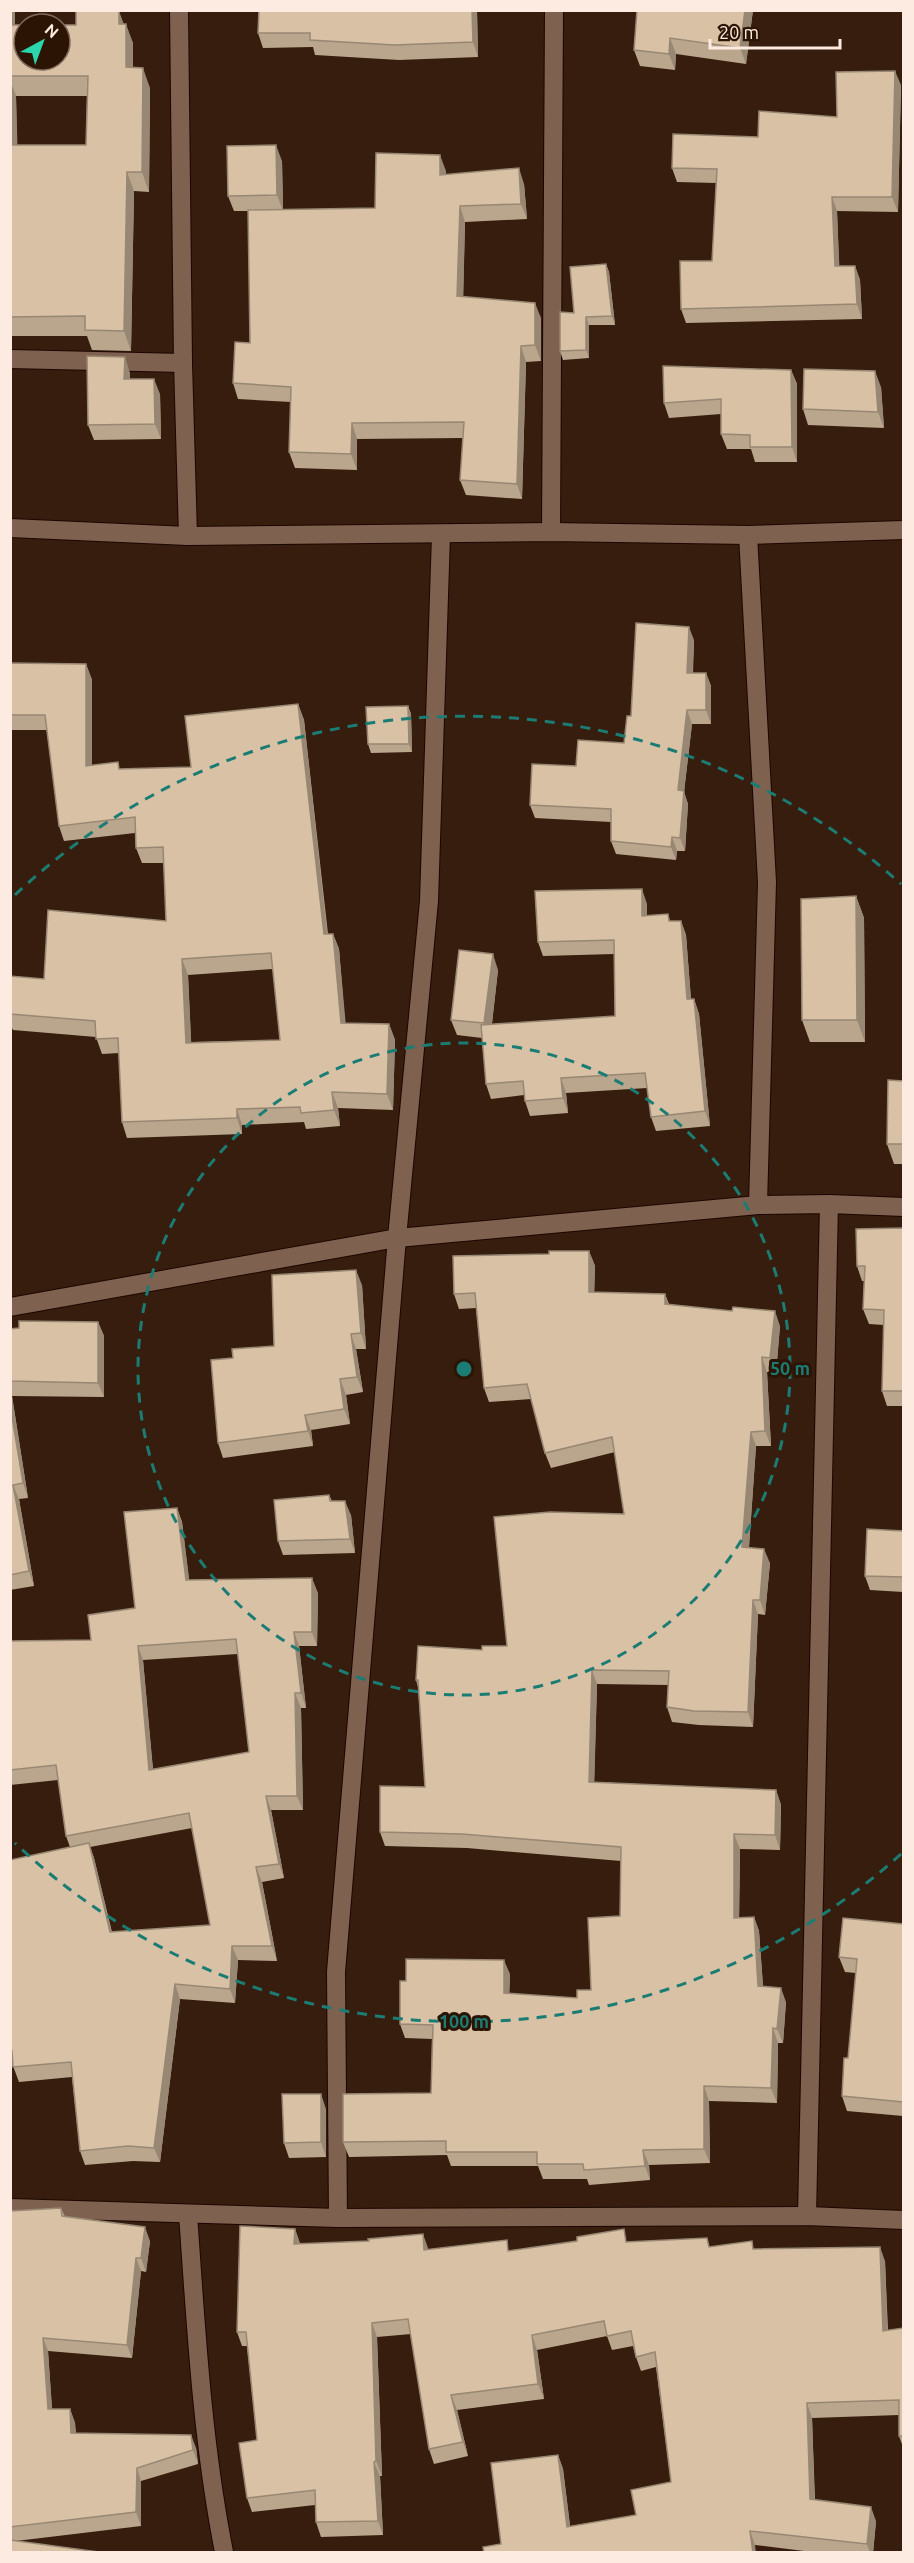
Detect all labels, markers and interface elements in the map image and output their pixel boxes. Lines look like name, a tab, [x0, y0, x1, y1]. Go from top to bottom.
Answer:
north arrow	[12, 12, 72, 72]
scale bar	[710, 12, 840, 50]
text: N	[41, 20, 62, 41]
text: 20 m	[719, 22, 759, 42]
text: 50 m	[770, 1358, 810, 1378]
centre of rings	[454, 1359, 474, 1379]
text: 100 m	[439, 2011, 489, 2031]

